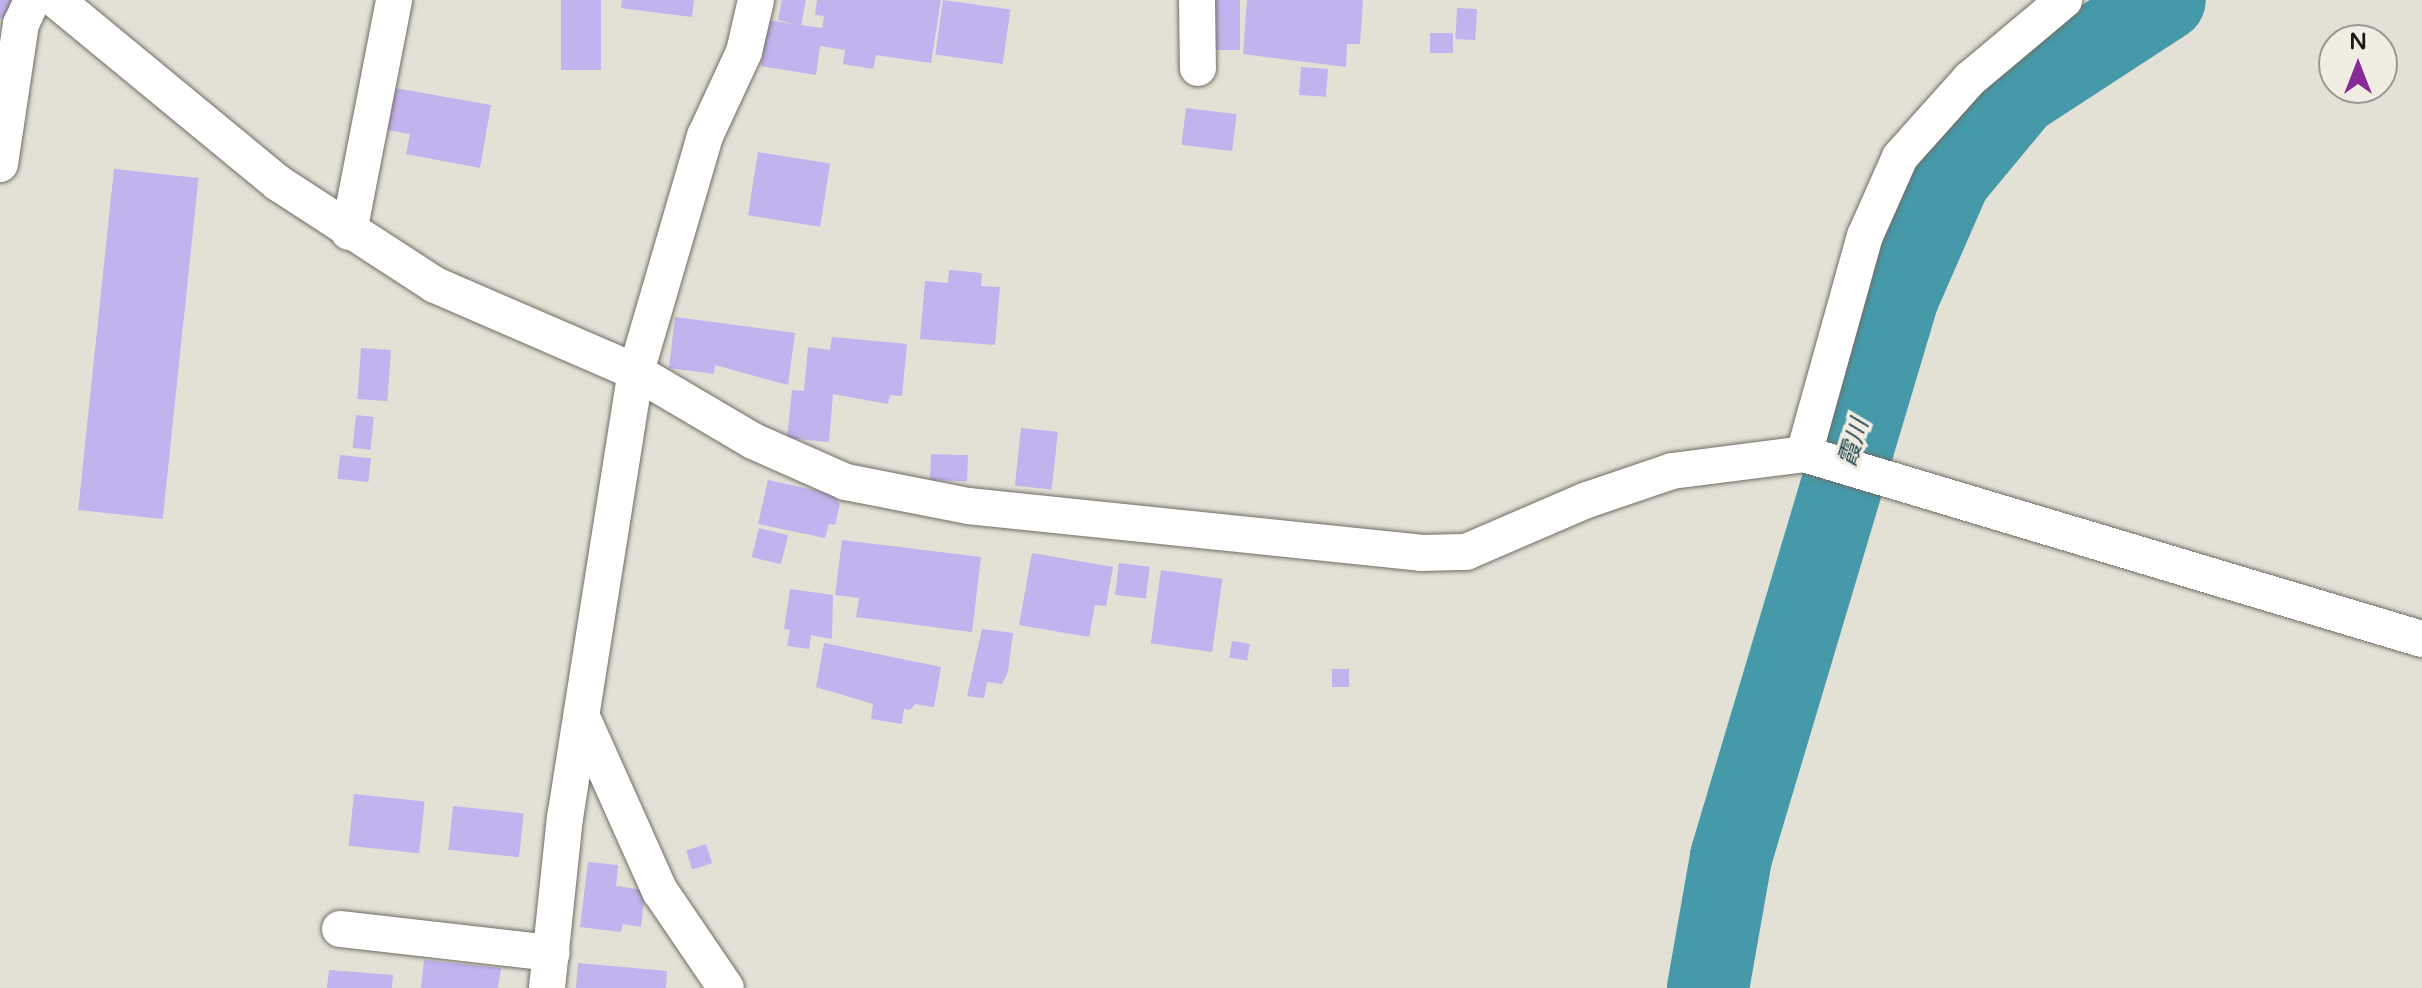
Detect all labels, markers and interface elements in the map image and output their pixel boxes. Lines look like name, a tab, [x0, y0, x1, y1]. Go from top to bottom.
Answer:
north arrow	[2318, 24, 2398, 104]
text: N	[2349, 29, 2367, 55]
water label: 霞川	[1833, 416, 1875, 470]

